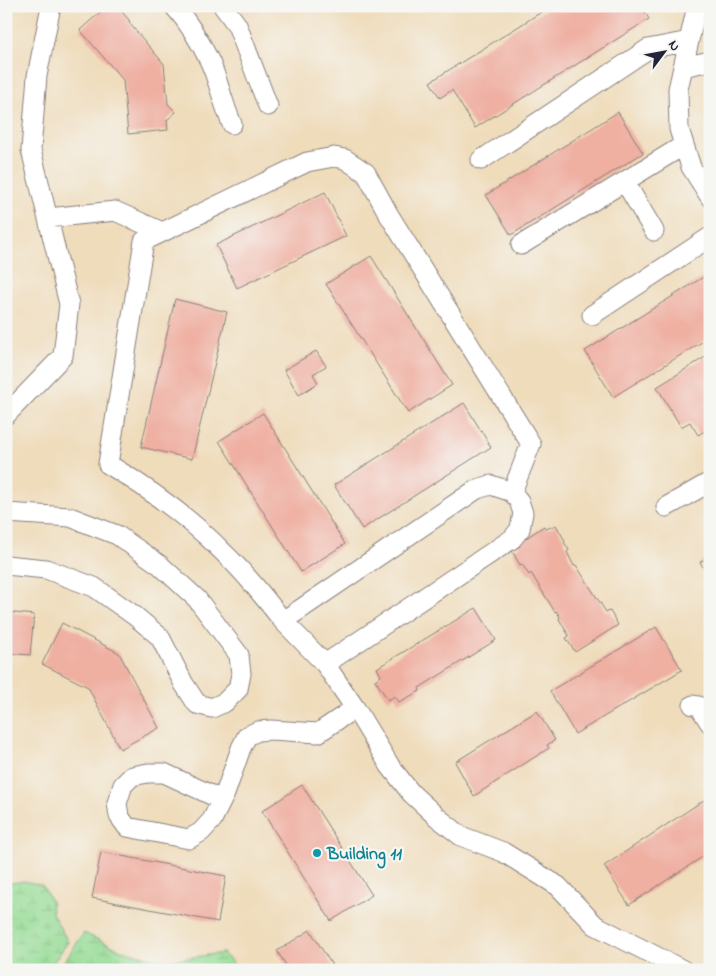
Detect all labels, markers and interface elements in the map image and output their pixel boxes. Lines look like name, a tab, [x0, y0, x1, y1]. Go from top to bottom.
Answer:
north arrow	[638, 28, 688, 78]
text: N	[662, 36, 685, 55]
place label: Building 11	[326, 842, 402, 869]
marker: Building 11	[311, 847, 323, 859]

